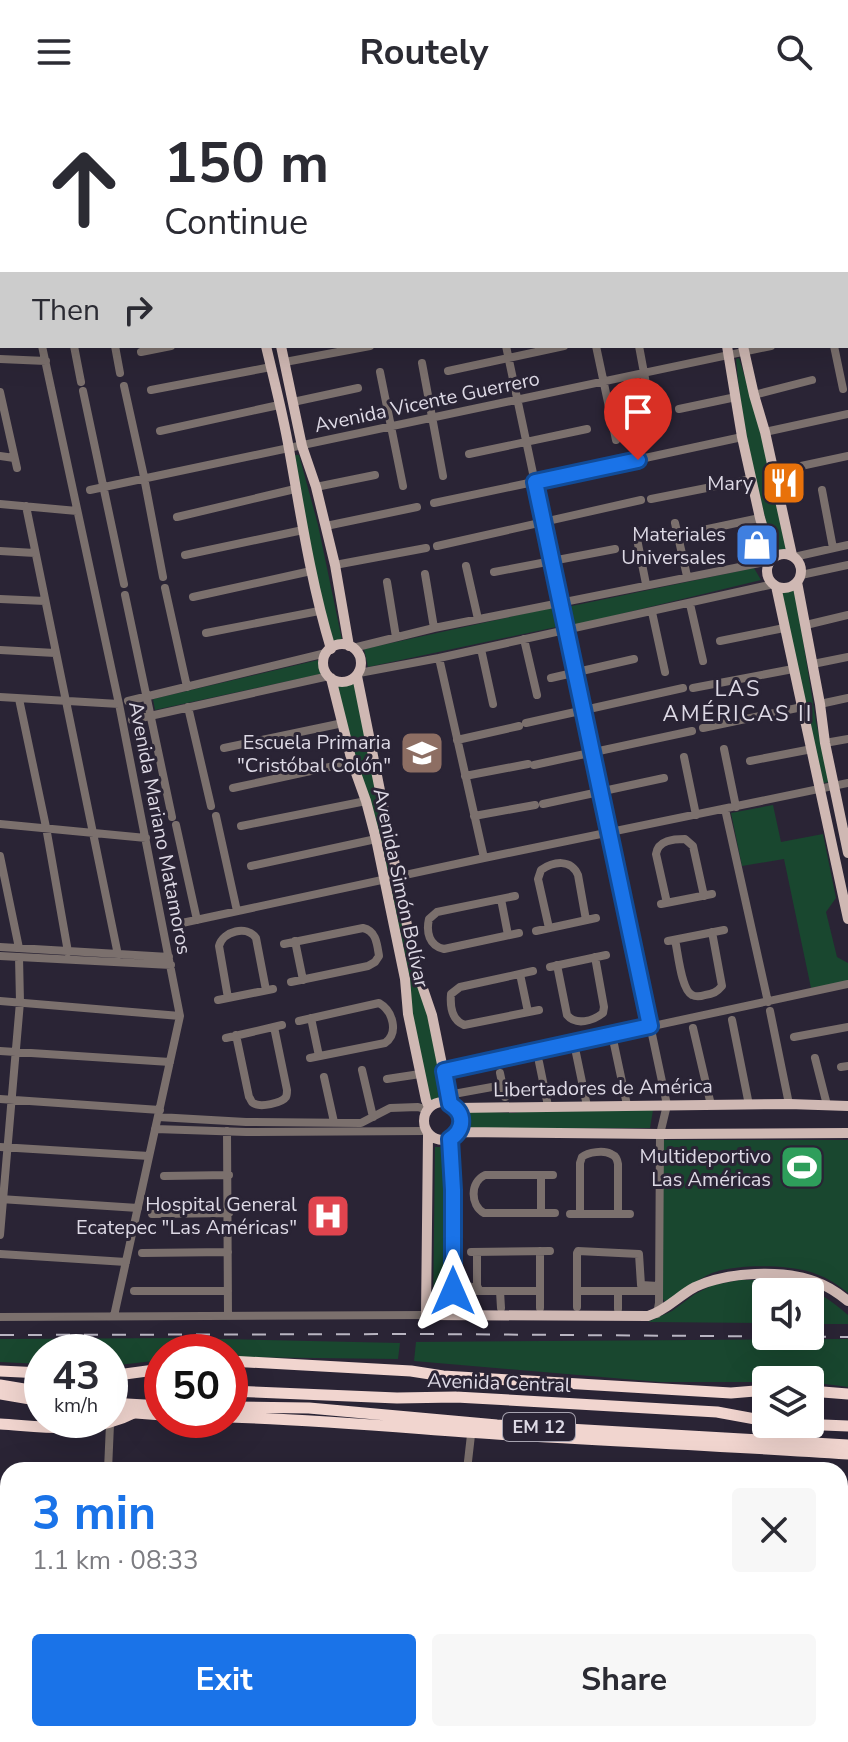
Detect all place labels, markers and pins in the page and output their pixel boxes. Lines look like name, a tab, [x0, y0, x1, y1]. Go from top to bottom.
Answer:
pin	[604, 378, 672, 460]
restaurant icon: Mary	[760, 459, 808, 507]
place label: Mary	[707, 470, 754, 497]
place label: Materiales Universales	[621, 521, 726, 571]
shop icon: Materiales Universales	[733, 521, 781, 569]
place label: Escuela Primaria "Cristóbal Colón"	[237, 729, 391, 779]
school or university icon: Escuela Primaria "Cristóbal Colón"	[398, 729, 446, 777]
place label: Multideportivo Las Américas	[640, 1143, 771, 1193]
sports icon: Multideportivo Las Américas	[778, 1143, 826, 1191]
place label: Hospital General Ecatepec "Las Américas"	[76, 1191, 297, 1241]
hospital icon: Hospital General Ecatepec "Las Américas"	[304, 1192, 352, 1240]

